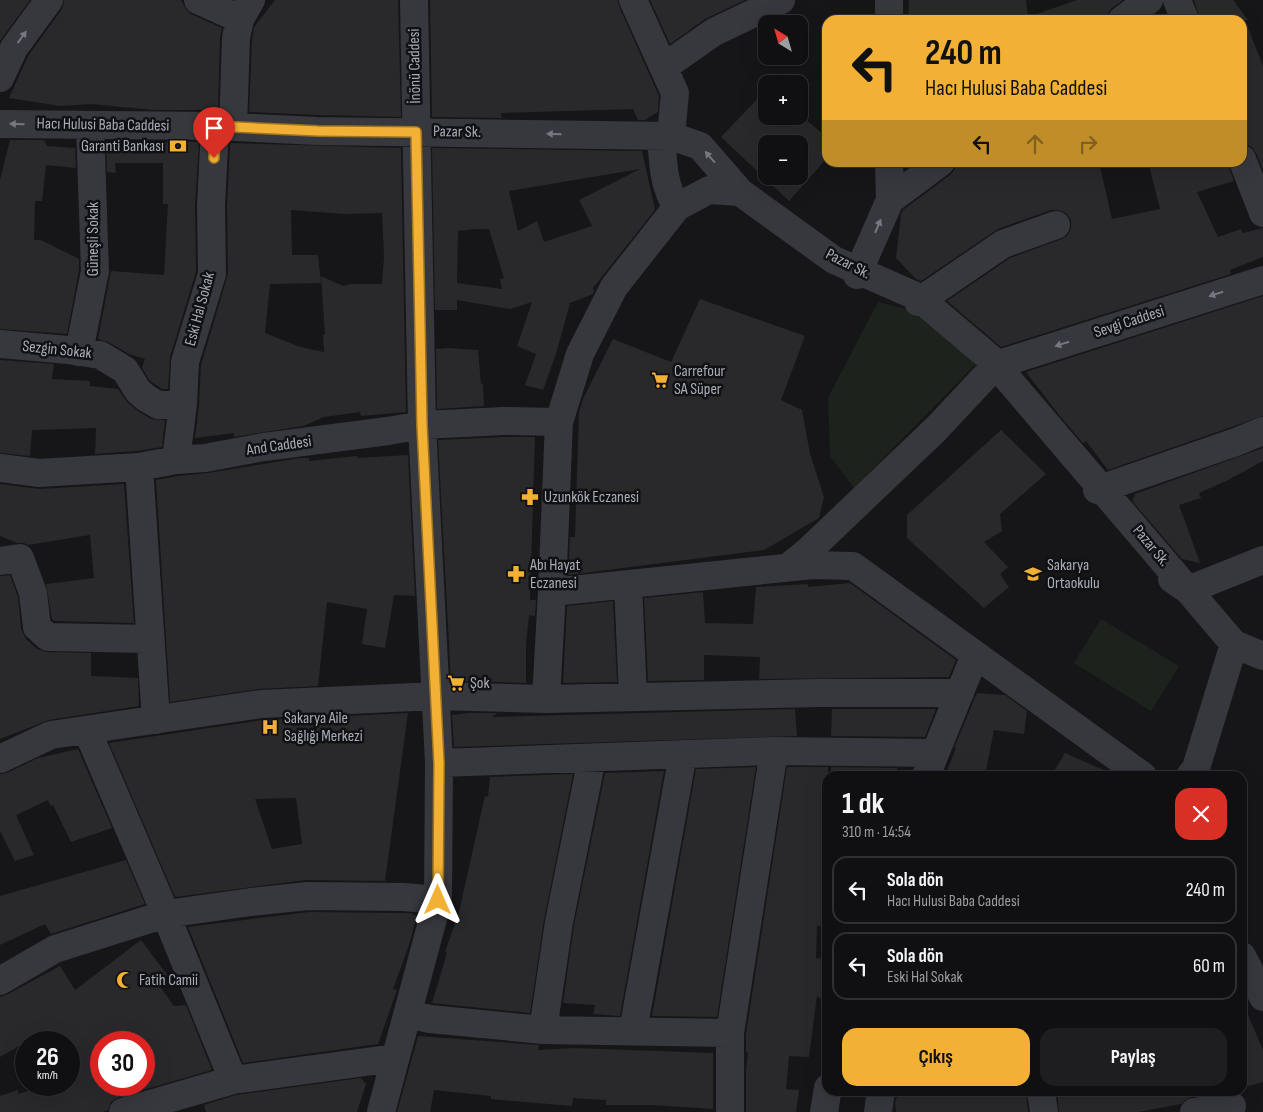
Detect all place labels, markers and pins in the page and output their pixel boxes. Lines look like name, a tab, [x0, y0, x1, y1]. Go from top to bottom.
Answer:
pin	[193, 107, 235, 158]
bank icon: Garanti Bankası	[168, 136, 188, 156]
place label: Garanti Bankası	[81, 137, 164, 156]
place label: Carrefour SA Süper	[674, 362, 726, 399]
supermarket icon: Carrefour SA Süper	[650, 370, 670, 390]
pharmacy icon: Uzunkök Eczanesi	[520, 487, 540, 507]
place label: Uzunkök Eczanesi	[544, 488, 639, 507]
place label: Abı Hayat Eczanesi	[529, 556, 580, 593]
place label: Sakarya Ortaokulu	[1047, 556, 1100, 593]
pharmacy icon: Abı Hayat Eczanesi	[506, 564, 526, 584]
school or university icon: Sakarya Ortaokulu	[1023, 564, 1043, 584]
supermarket icon: Şok	[446, 673, 466, 693]
place label: Şok	[470, 674, 490, 693]
place label: Sakarya Aile Sağlığı Merkezi	[284, 709, 363, 746]
hospital icon: Sakarya Aile Sağlığı Merkezi	[260, 717, 280, 737]
mosque icon: Fatih Camii	[115, 970, 135, 990]
place label: Fatih Camii	[139, 971, 198, 990]

